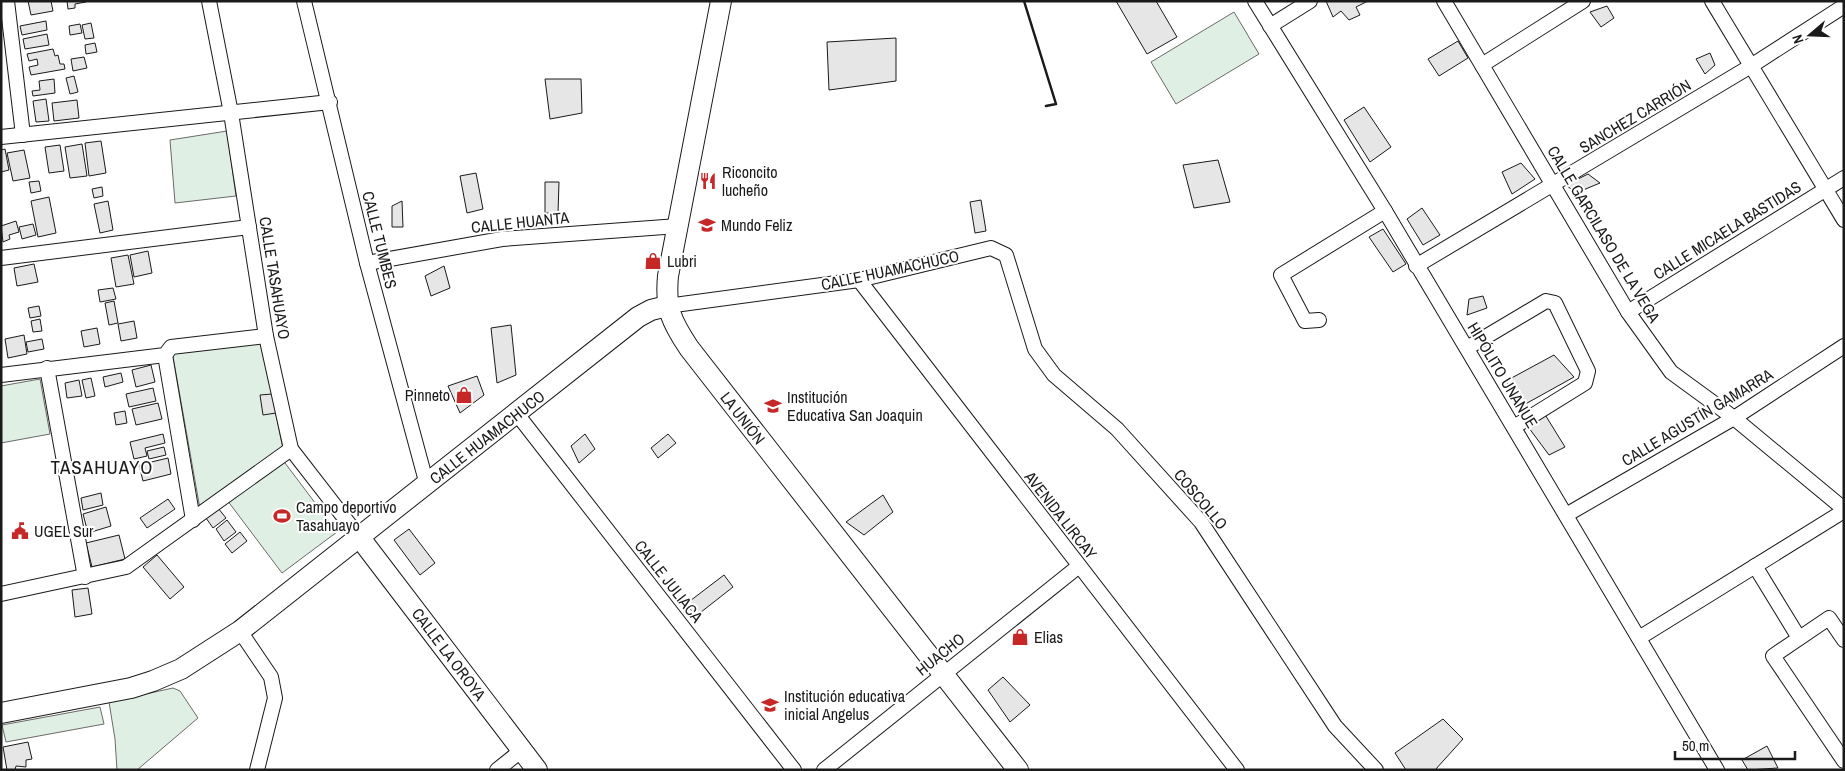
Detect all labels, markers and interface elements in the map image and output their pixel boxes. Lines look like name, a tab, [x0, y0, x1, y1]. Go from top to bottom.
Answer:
north arrow	[1785, 10, 1835, 60]
text: N	[1788, 32, 1808, 46]
street label: SANCHEZ CARRIÓN	[1575, 74, 1695, 158]
street label: CALLE GARCILASO DE LA VEGA	[1542, 141, 1666, 327]
place label: Riconcito lucheño	[722, 161, 777, 201]
restaurant icon: Riconcito lucheño	[698, 171, 718, 191]
street label: CALLE MICAELA BASTIDAS	[1649, 175, 1805, 285]
street label: CALLE TUMBES	[357, 189, 403, 291]
street label: CALLE HUANTA	[470, 206, 570, 238]
place label: Mundo Feliz	[721, 214, 793, 236]
street label: CALLE TASAHUAYO	[254, 215, 296, 341]
school or university icon: Mundo Feliz	[697, 215, 717, 235]
street label: CALLE HUAMACHUCO	[819, 245, 961, 295]
place label: Lubri	[667, 250, 697, 272]
shop icon: Lubri	[643, 251, 663, 271]
street label: HIPÓLITO UNANUE	[1463, 318, 1543, 432]
street label: CALLE AGUSTÍN GAMARRA	[1617, 363, 1777, 471]
place label: Pinneto	[405, 384, 450, 406]
street label: CALLE HUAMACHUCO	[425, 385, 549, 489]
shop icon: Pinneto	[454, 385, 474, 405]
place label: Institución Educativa San Joaquin	[787, 386, 923, 426]
street label: LA UNIÓN	[715, 387, 771, 449]
school or university icon: Institución Educativa San Joaquin	[763, 396, 783, 416]
district label: TASAHUAYO	[51, 454, 153, 480]
street label: COSCOLLO	[1169, 464, 1233, 534]
street label: AVENIDA LIRCAY	[1019, 466, 1102, 564]
place label: Campo deportivo Tasahuayo	[296, 496, 397, 536]
sports icon: Campo deportivo Tasahuayo	[272, 506, 292, 526]
place label: UGEL Sur	[34, 520, 94, 542]
public building icon: UGEL Sur	[10, 521, 30, 541]
street label: CALLE JULIACA	[630, 535, 708, 627]
street label: CALLE LA OROYA	[407, 603, 491, 705]
place label: Elias	[1034, 626, 1063, 648]
shop icon: Elias	[1010, 627, 1030, 647]
street label: HUACHO	[911, 628, 969, 680]
place label: Institución educativa inicial Angelus	[784, 685, 906, 725]
school or university icon: Institución educativa inicial Angelus	[760, 695, 780, 715]
scale bar	[1675, 728, 1795, 760]
text: 50 m	[1682, 735, 1709, 756]

